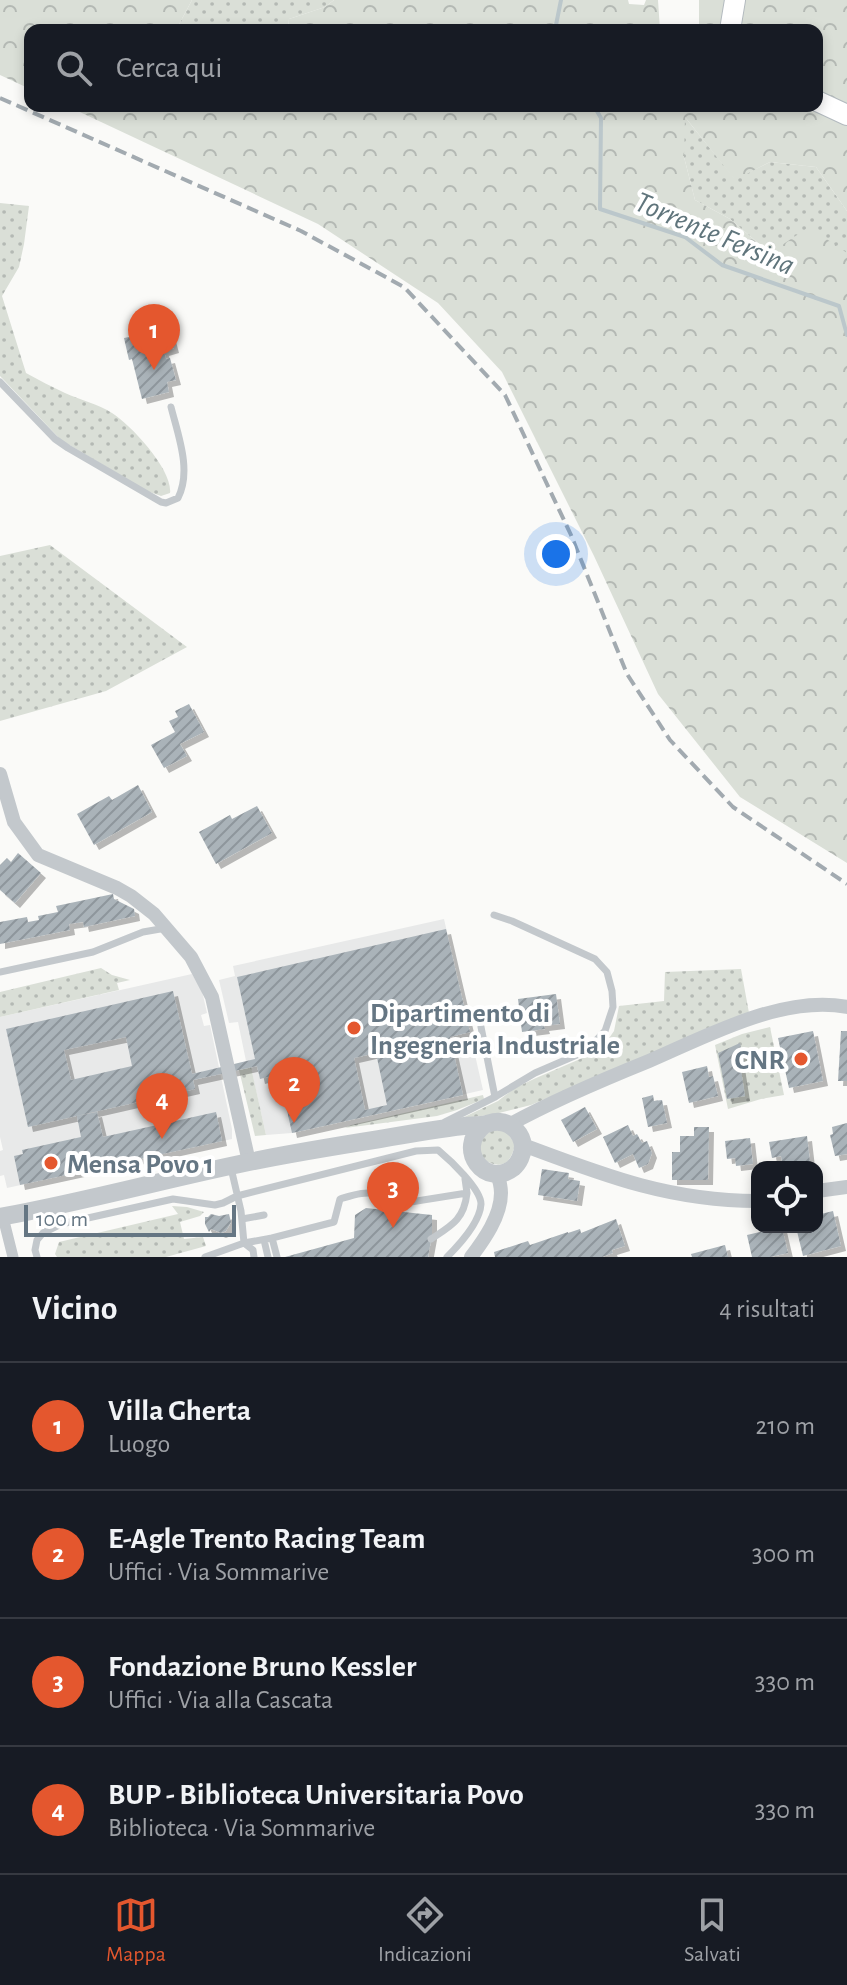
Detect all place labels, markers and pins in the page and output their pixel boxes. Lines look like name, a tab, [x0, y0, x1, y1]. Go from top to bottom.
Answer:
pin: 1	[128, 304, 180, 370]
place label: Dipartimento di Ingegneria Industriale	[370, 1000, 620, 1060]
marker: Dipartimento di Ingegneria Industriale	[345, 1019, 363, 1037]
place label: CNR	[735, 1047, 785, 1075]
marker: CNR	[792, 1050, 810, 1068]
pin: 2	[268, 1057, 320, 1123]
pin: 4	[136, 1073, 188, 1139]
place label: Mensa Povo 1	[67, 1151, 214, 1179]
marker: Mensa Povo 1	[42, 1154, 60, 1172]
pin: 3	[367, 1162, 419, 1228]

